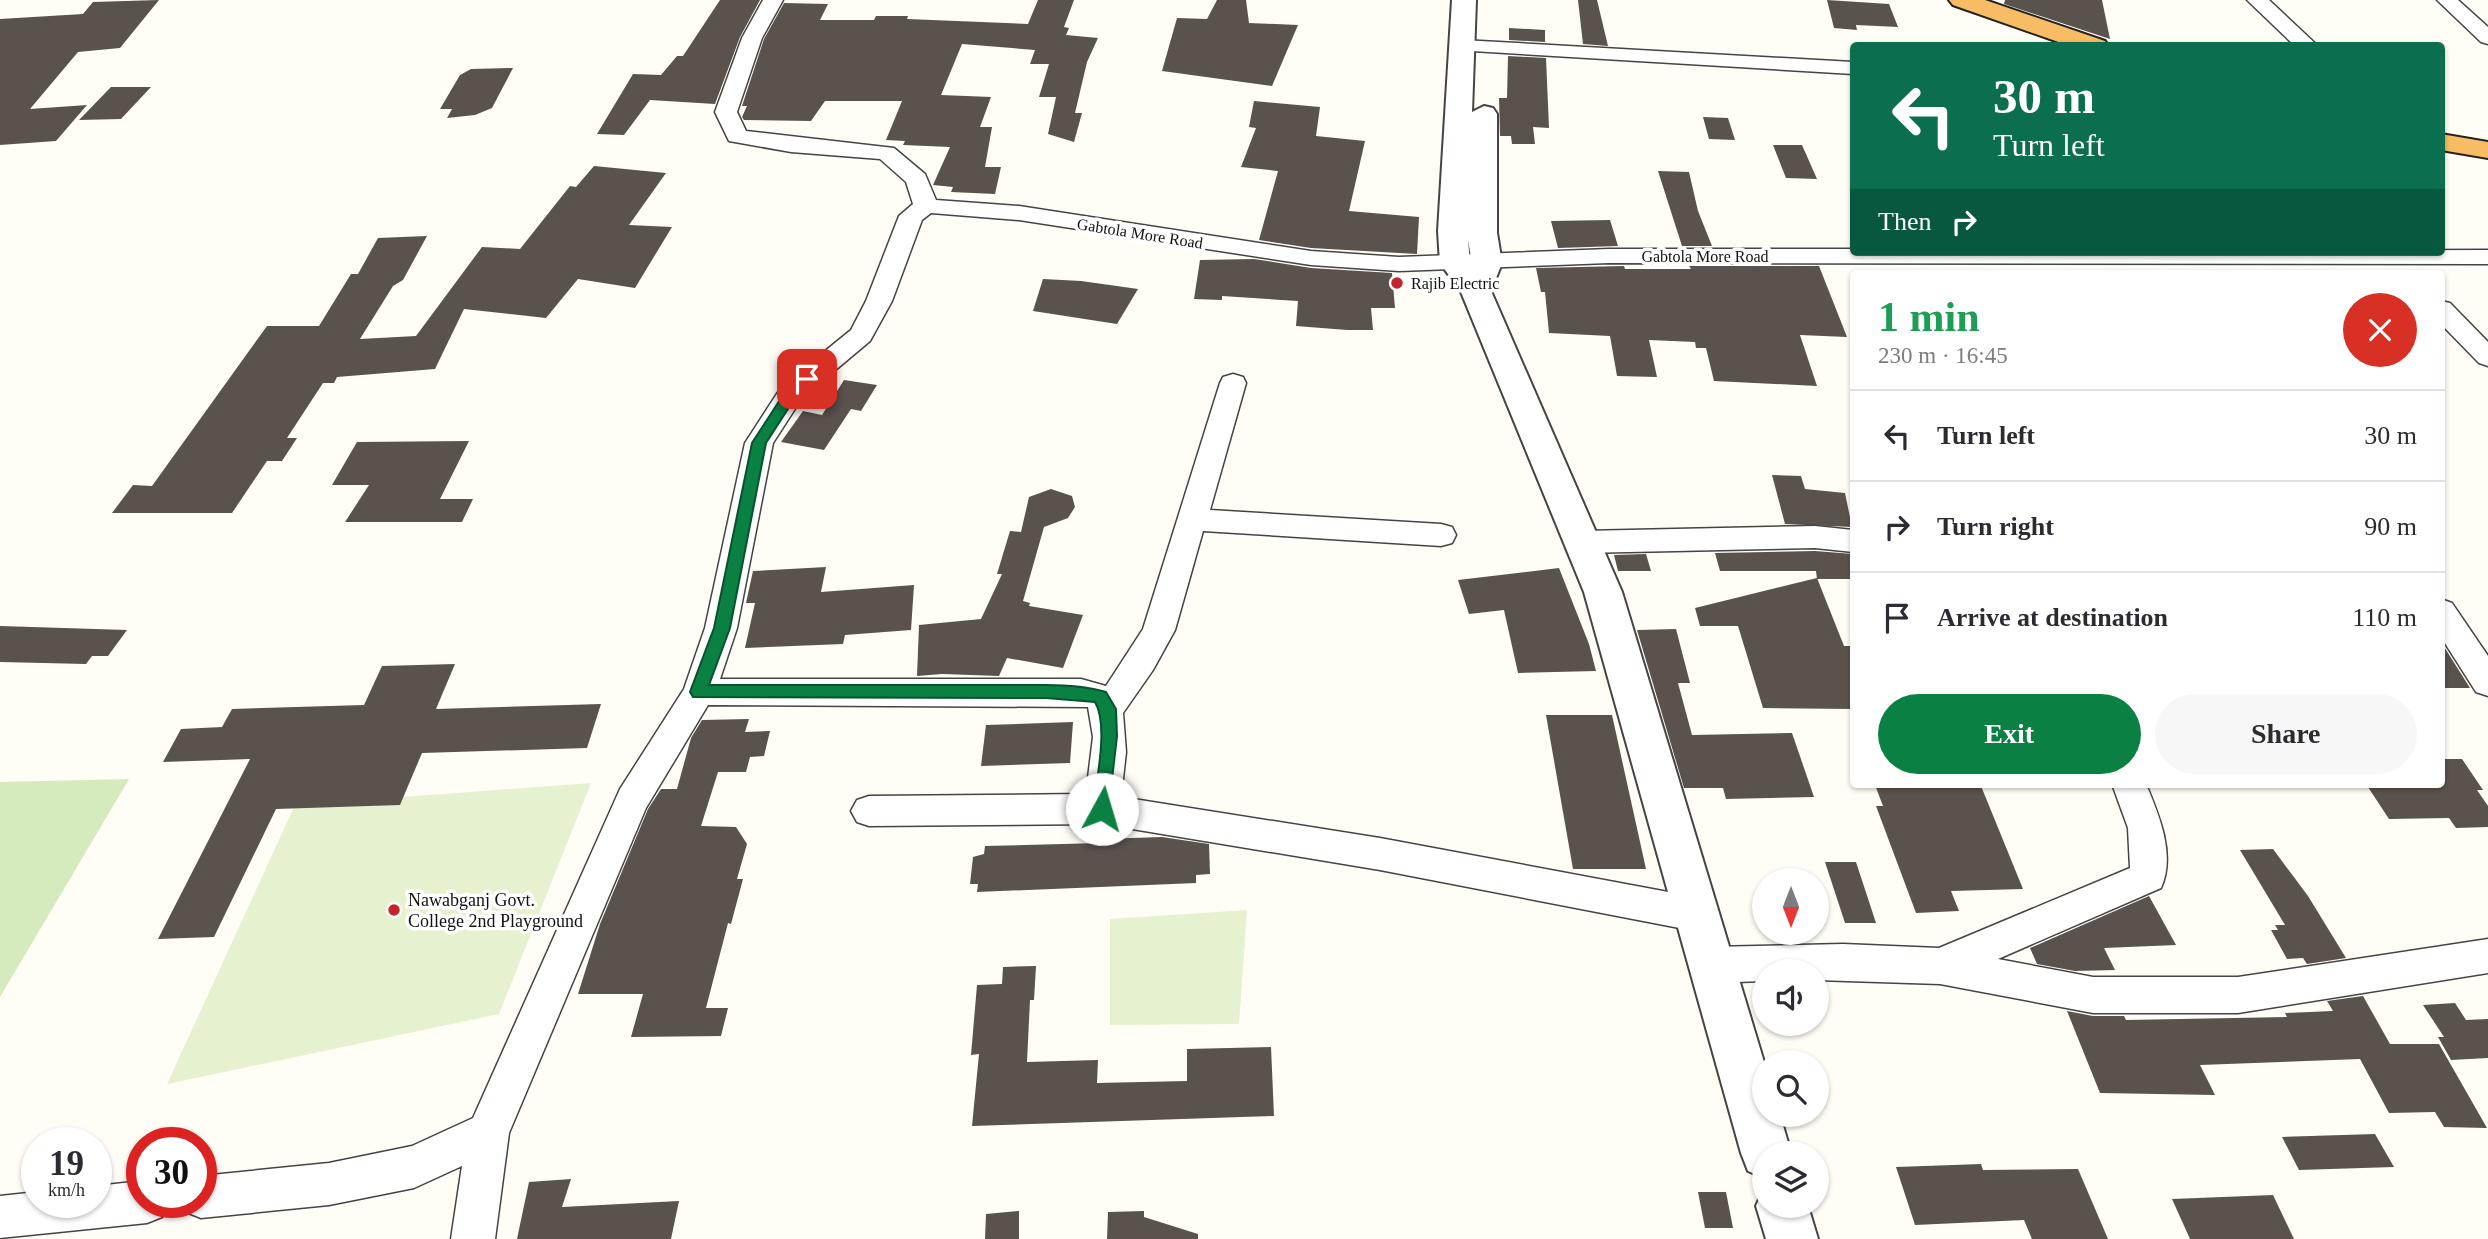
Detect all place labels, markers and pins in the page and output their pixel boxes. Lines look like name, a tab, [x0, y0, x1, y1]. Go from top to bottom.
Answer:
marker: Rajib Electric	[1389, 275, 1405, 291]
place label: Rajib Electric	[1411, 275, 1499, 293]
pin	[777, 349, 837, 409]
place label: Nawabganj Govt. College 2nd Playground	[408, 890, 583, 931]
marker: Nawabganj Govt. College 2nd Playground	[386, 902, 402, 918]

